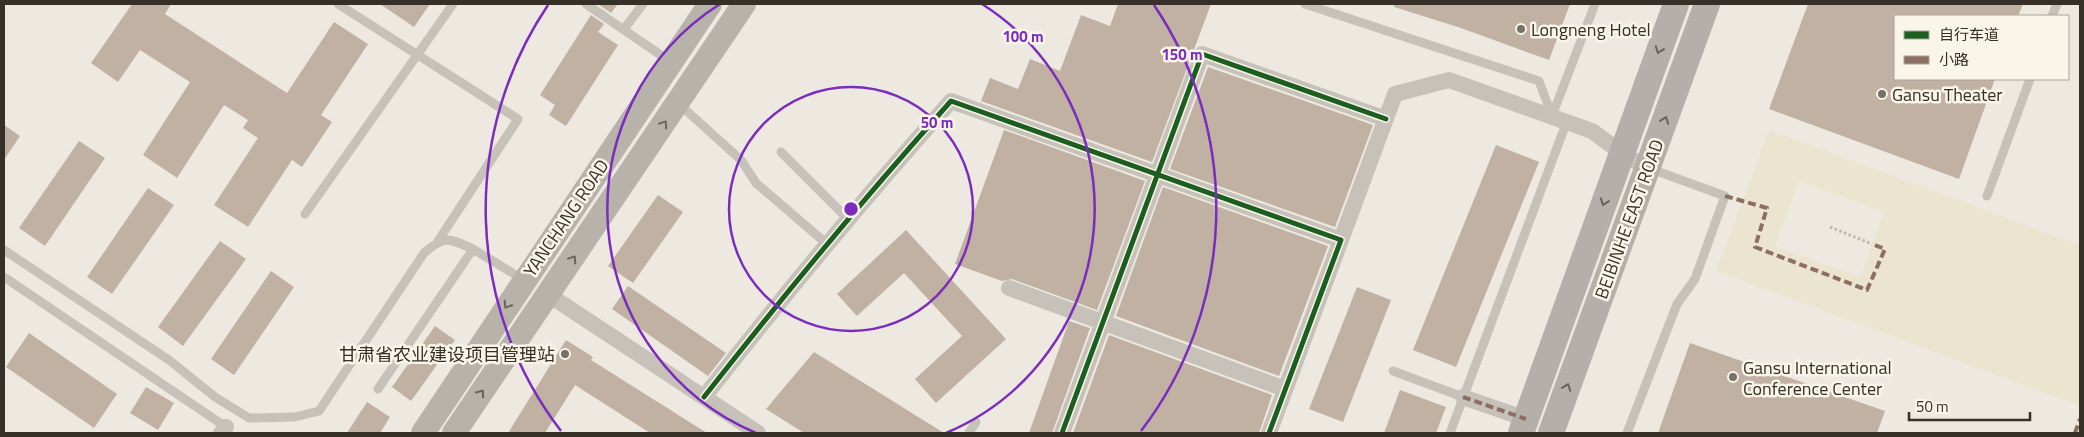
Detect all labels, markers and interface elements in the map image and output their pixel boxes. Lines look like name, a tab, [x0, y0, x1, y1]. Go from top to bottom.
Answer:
legend	[1894, 15, 2069, 80]
place label: Longneng Hotel	[1531, 16, 1651, 43]
marker: Longneng Hotel	[1515, 23, 1527, 35]
text: 自行车道	[1939, 23, 1999, 46]
text: 100 m	[1002, 25, 1044, 48]
text: 150 m	[1161, 43, 1203, 66]
one-way arrow	[1655, 45, 1665, 53]
text: 小路	[1939, 48, 1969, 71]
place label: Gansu Theater	[1892, 81, 2003, 108]
marker: Gansu Theater	[1876, 88, 1888, 100]
text: 50 m	[921, 111, 953, 134]
one-way arrow	[1659, 116, 1669, 124]
one-way arrow	[658, 120, 667, 130]
street label: BEIBINHE EAST ROAD	[1588, 135, 1670, 303]
street label: YANCHANG ROAD	[517, 154, 615, 282]
one-way arrow	[1600, 198, 1610, 206]
centre of rings	[842, 200, 860, 218]
one-way arrow	[567, 255, 576, 265]
one-way arrow	[504, 300, 513, 309]
place label: 甘肃省农业建设项目管理站	[339, 341, 555, 368]
marker: 甘肃省农业建设项目管理站	[559, 348, 571, 360]
place label: Gansu International Conference Center	[1743, 354, 1892, 402]
marker: Gansu International Conference Center	[1727, 371, 1739, 383]
one-way arrow	[1561, 384, 1571, 392]
one-way arrow	[475, 389, 484, 399]
scale bar	[1909, 390, 2030, 422]
text: 50 m	[1916, 395, 1949, 418]

